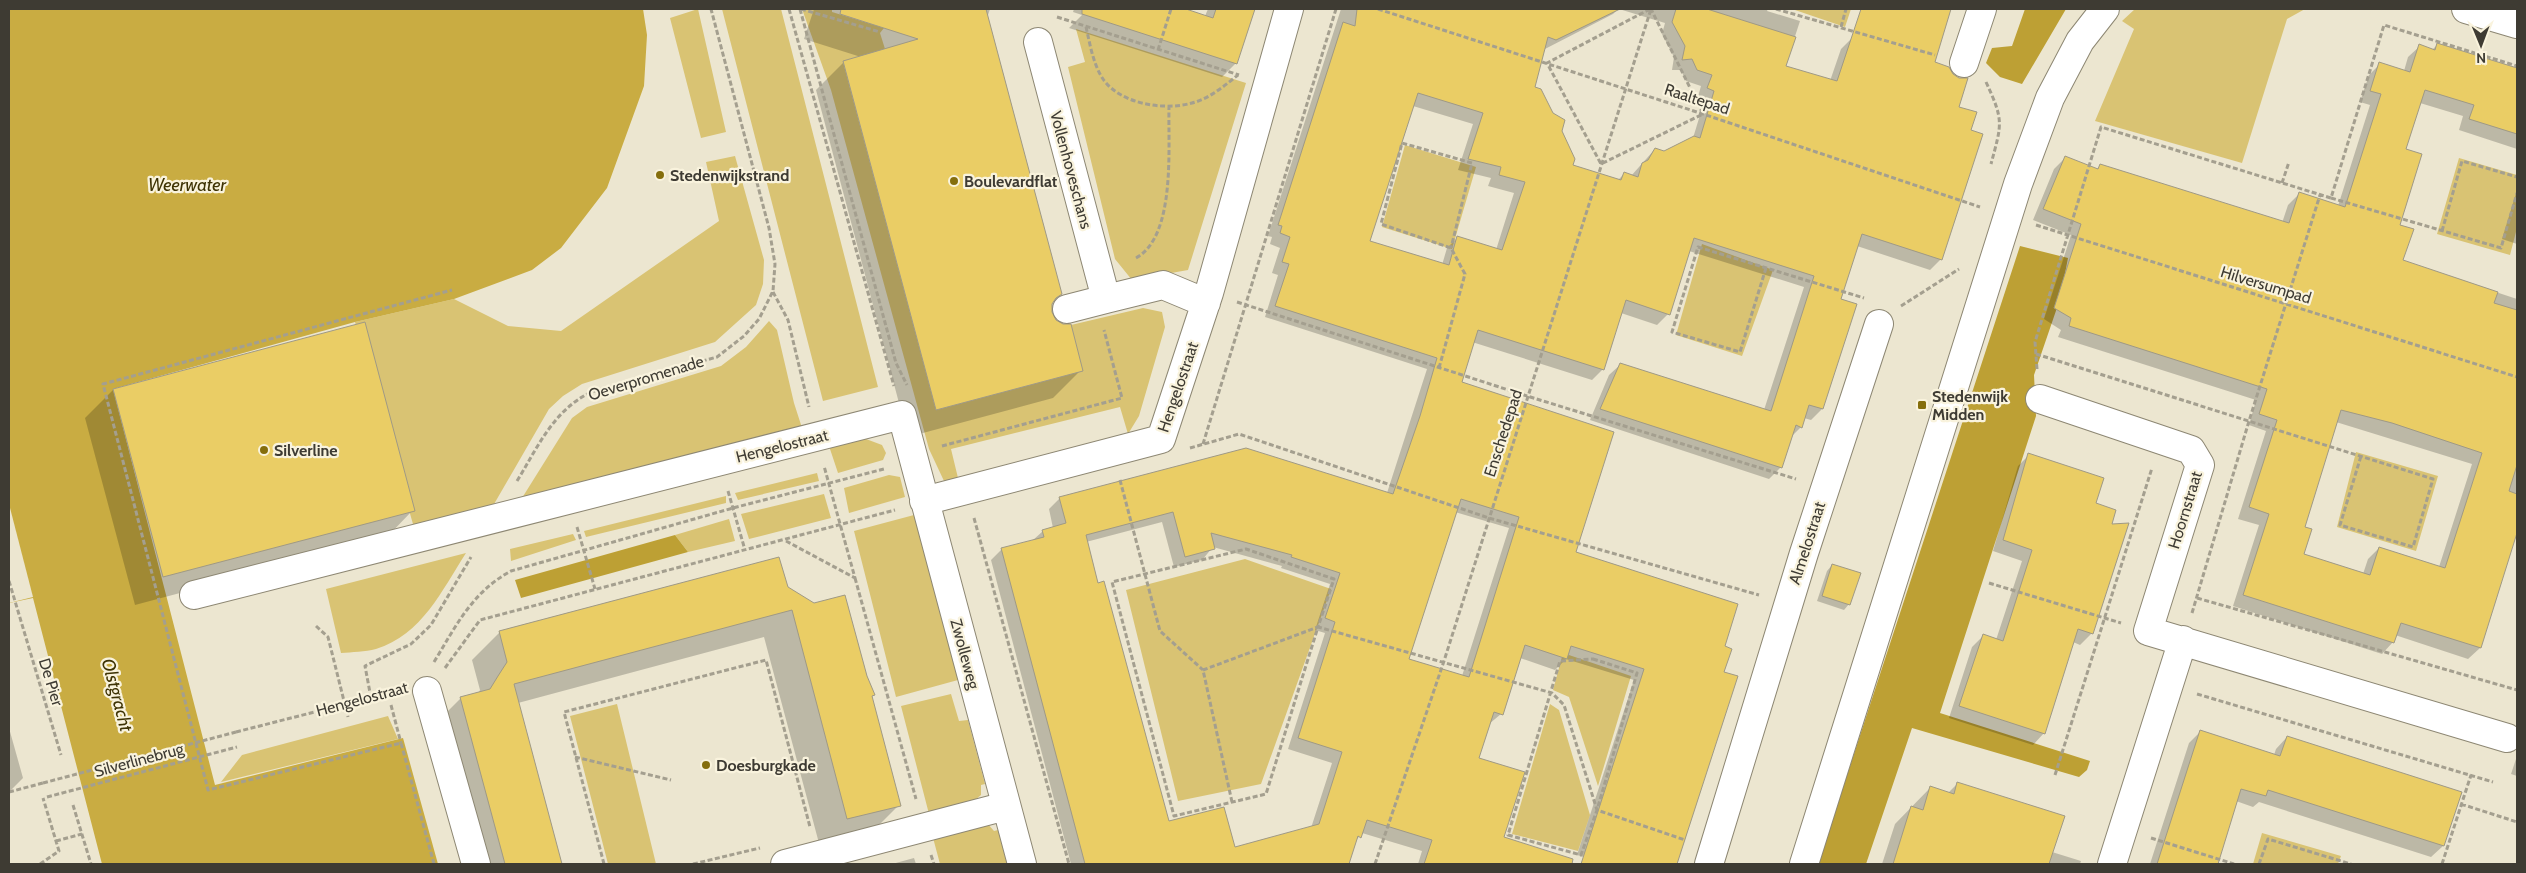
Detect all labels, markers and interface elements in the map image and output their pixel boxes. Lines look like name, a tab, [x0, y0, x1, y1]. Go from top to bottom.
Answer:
north arrow	[2456, 20, 2506, 70]
text: N	[2476, 49, 2486, 67]
street label: Raaltepad	[1662, 80, 1732, 118]
street label: Vollenhoveschans	[1046, 109, 1096, 231]
place label: Stedenwijkstrand	[670, 166, 789, 185]
marker: Stedenwijkstrand	[654, 169, 666, 181]
place label: Boulevardflat	[964, 172, 1058, 191]
water label: Weerwater	[148, 174, 228, 196]
marker: Boulevardflat	[948, 175, 960, 187]
street label: Hilversumpad	[2218, 262, 2314, 308]
street label: Hengelostraat	[1154, 339, 1203, 435]
street label: Oeverpromenade	[586, 351, 706, 405]
street label: Enschedepad	[1480, 387, 1526, 479]
place label: Stedenwijk Midden	[1932, 387, 2008, 424]
marker: Stedenwijk Midden	[1916, 399, 1928, 411]
street label: Hengelostraat	[734, 425, 831, 467]
place label: Silverline	[274, 441, 338, 460]
marker: Silverline	[258, 444, 270, 456]
street label: Hoornstraat	[2164, 468, 2206, 551]
street label: Almelostraat	[1785, 499, 1829, 587]
street label: Zwolleweg	[946, 617, 984, 692]
street label: De Pier	[35, 656, 68, 709]
water label: Olstgracht	[97, 656, 137, 734]
street label: Hengelostraat	[314, 677, 411, 720]
street label: Silverlinebrug	[92, 739, 187, 781]
place label: Doesburgkade	[716, 756, 816, 775]
marker: Doesburgkade	[700, 759, 712, 771]

